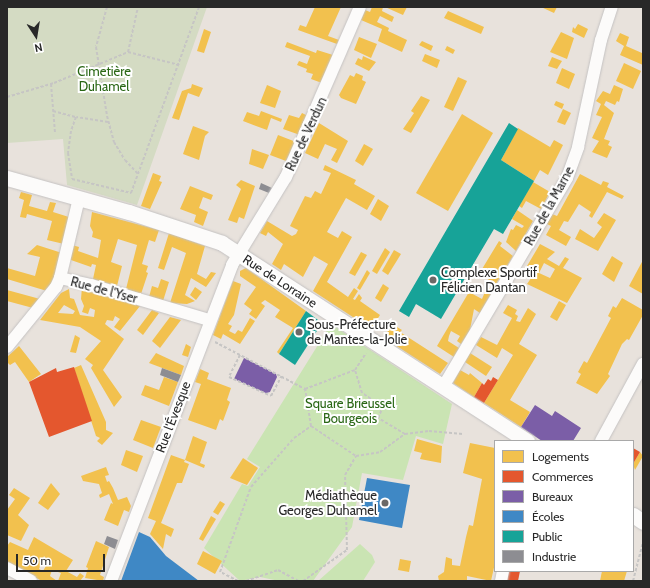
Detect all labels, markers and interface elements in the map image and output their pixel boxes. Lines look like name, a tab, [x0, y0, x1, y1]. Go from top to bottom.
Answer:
north arrow	[16, 16, 56, 56]
text: N	[33, 40, 44, 55]
park label: Cimetière Duhamel	[77, 64, 131, 95]
street label: Rue de Verdun	[282, 94, 330, 174]
street label: Rue de la Marne	[521, 164, 577, 248]
street label: Rue de Lorraine	[240, 251, 320, 311]
place label: Complexe Sportif Félicien Dantan	[441, 265, 537, 296]
street label: Rue de l'Yser	[69, 274, 139, 306]
marker: Complexe Sportif Félicien Dantan	[428, 275, 438, 285]
place label: Sous-Préfecture de Mantes-la-Jolie	[307, 317, 407, 348]
marker: Sous-Préfecture de Mantes-la-Jolie	[294, 327, 304, 337]
street label: Rue l'Évesque	[152, 379, 194, 455]
park label: Square Brieussel Bourgeois	[305, 396, 395, 427]
legend	[494, 440, 634, 572]
text: Logements	[532, 449, 589, 464]
text: Commerces	[532, 469, 593, 484]
place label: Médiathèque Georges Duhamel	[278, 488, 377, 519]
text: Bureaux	[532, 489, 573, 504]
marker: Médiathèque Georges Duhamel	[380, 498, 390, 508]
text: Écoles	[532, 509, 564, 524]
text: Public	[532, 529, 563, 544]
scale bar	[18, 546, 107, 572]
text: Industrie	[532, 549, 576, 564]
text: 50 m	[23, 553, 51, 568]

